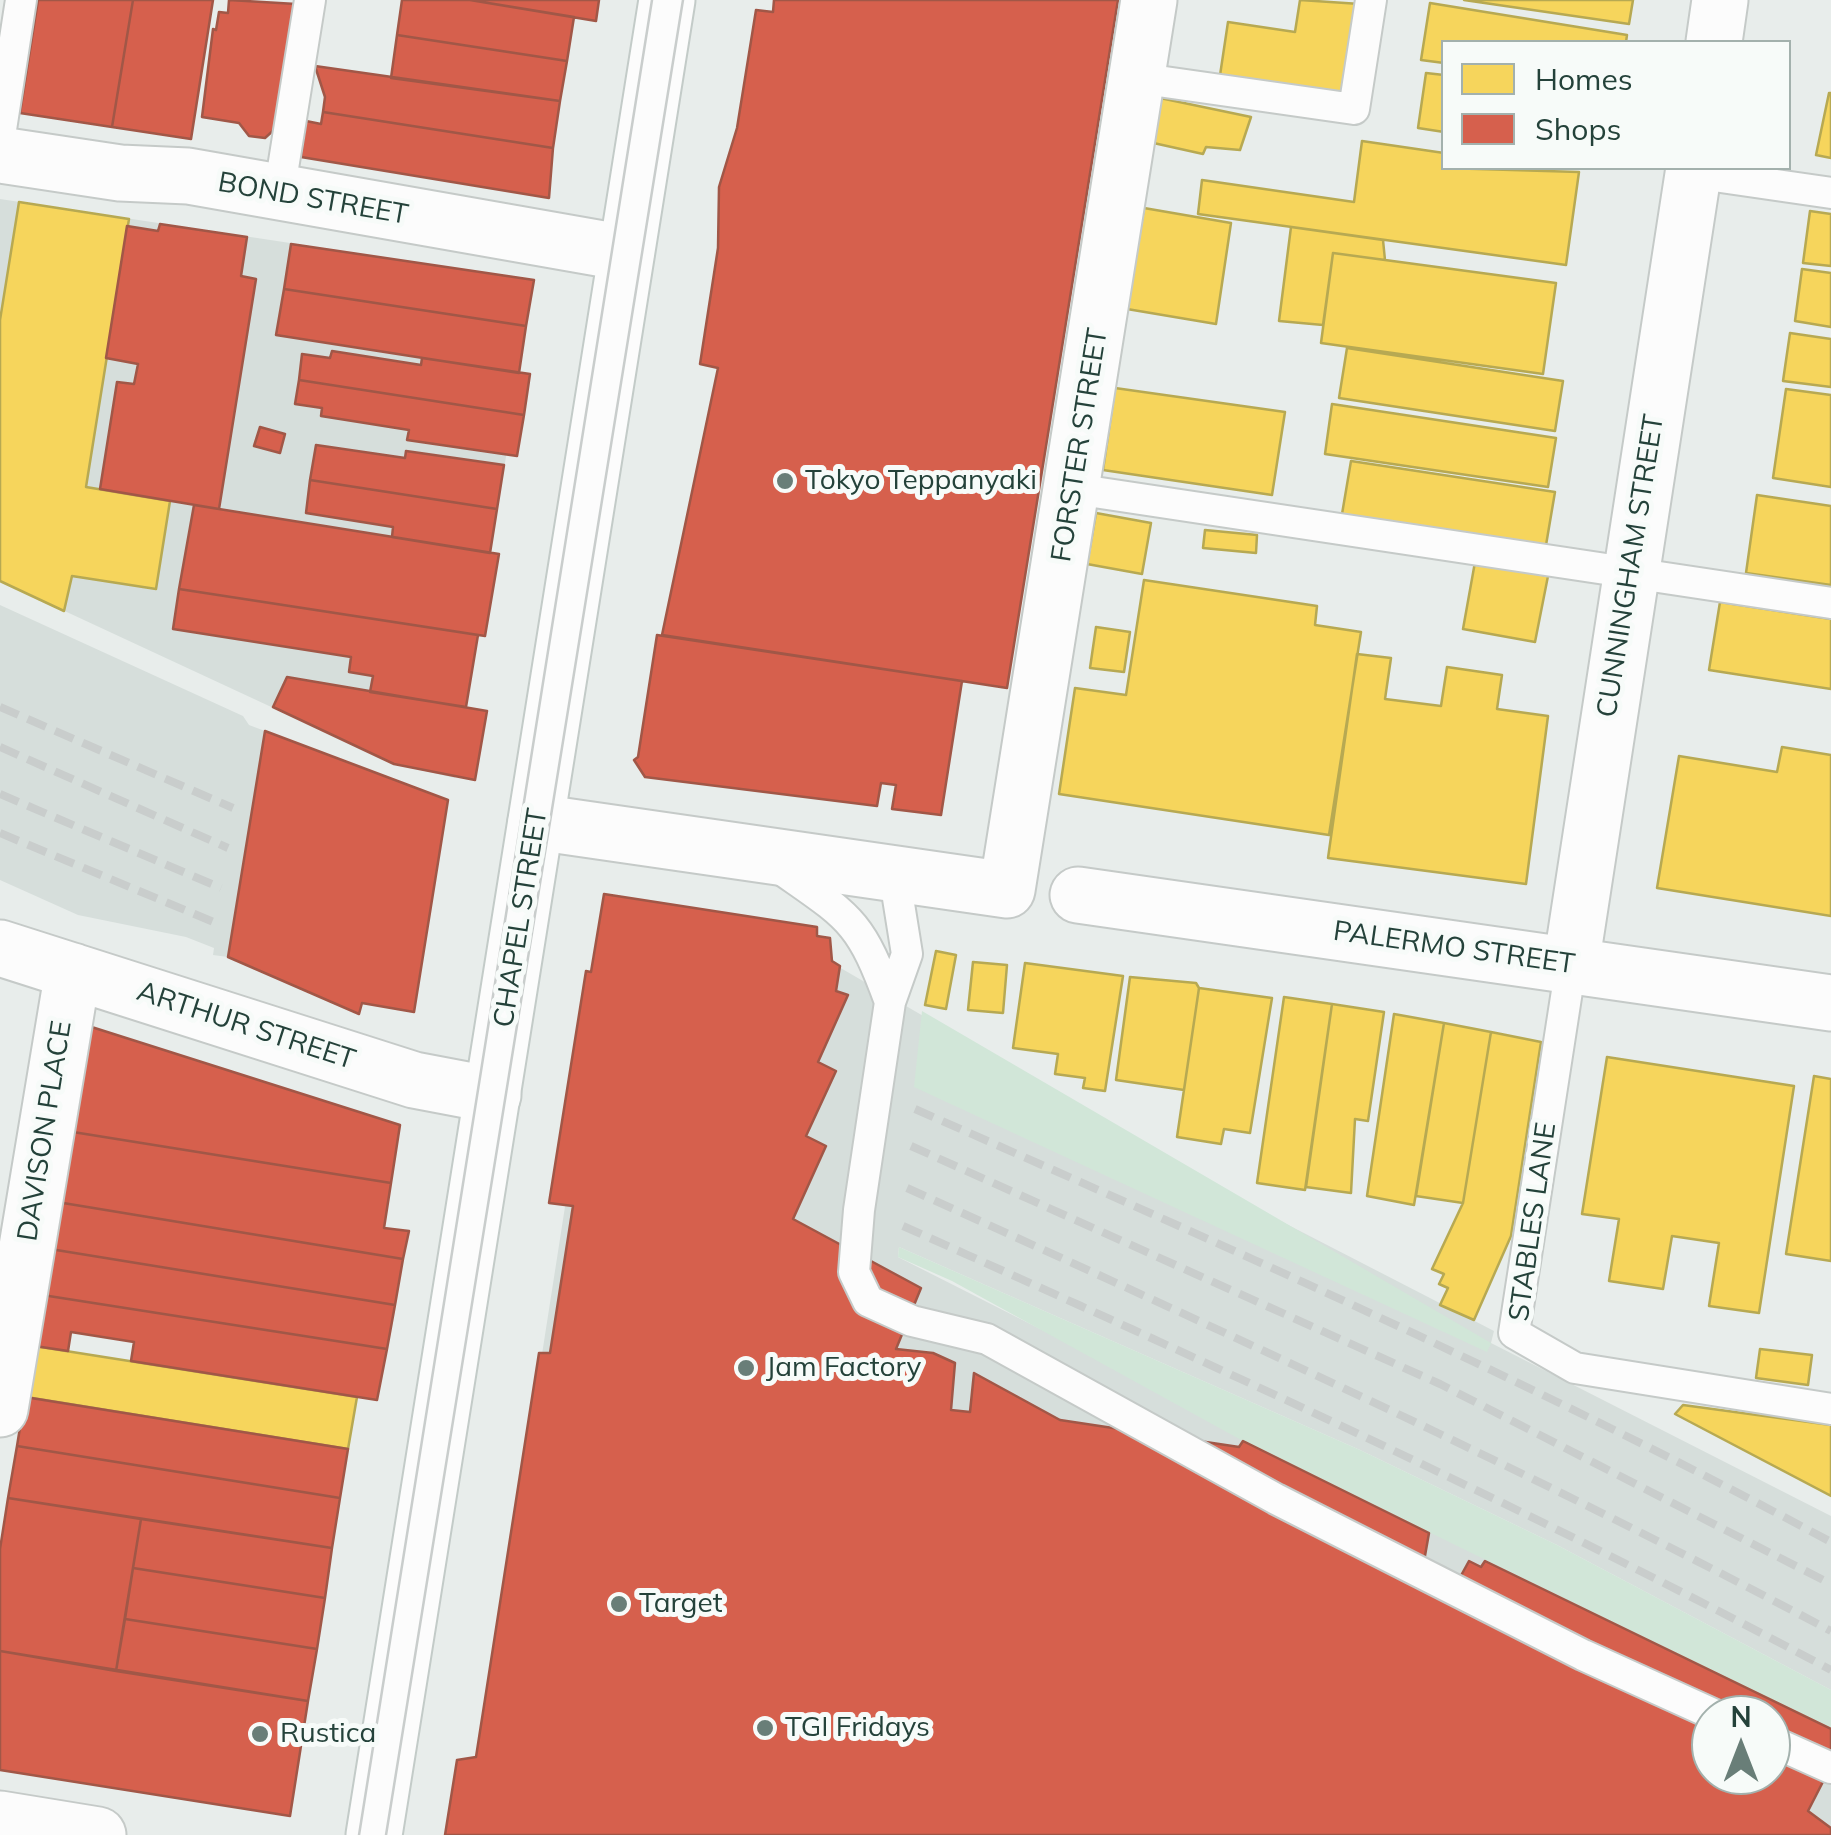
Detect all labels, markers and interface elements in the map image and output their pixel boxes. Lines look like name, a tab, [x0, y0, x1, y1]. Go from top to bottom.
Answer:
legend	[1441, 40, 1791, 170]
text: Homes	[1535, 60, 1633, 98]
text: Shops	[1535, 110, 1621, 148]
street label: BOND STREET	[215, 166, 411, 232]
street label: FORSTER STREET	[1045, 326, 1115, 564]
street label: CUNNINGHAM STREET	[1590, 412, 1672, 720]
place label: Tokyo Teppanyaki	[805, 464, 1037, 498]
marker: Tokyo Teppanyaki	[774, 470, 796, 492]
street label: CHAPEL STREET	[487, 806, 555, 1030]
street label: PALERMO STREET	[1331, 914, 1577, 982]
street label: ARTHUR STREET	[133, 975, 359, 1077]
street label: DAVISON PLACE	[11, 1019, 79, 1243]
street label: STABLES LANE	[1502, 1121, 1564, 1323]
place label: Jam Factory	[766, 1351, 921, 1385]
marker: Jam Factory	[735, 1357, 757, 1379]
place label: Target	[639, 1587, 722, 1621]
marker: Target	[608, 1593, 630, 1615]
north arrow	[1691, 1695, 1791, 1795]
text: N	[1730, 1699, 1752, 1734]
place label: TGI Fridays	[785, 1711, 930, 1745]
place label: Rustica	[280, 1717, 376, 1751]
marker: TGI Fridays	[754, 1717, 776, 1739]
marker: Rustica	[249, 1723, 271, 1745]

